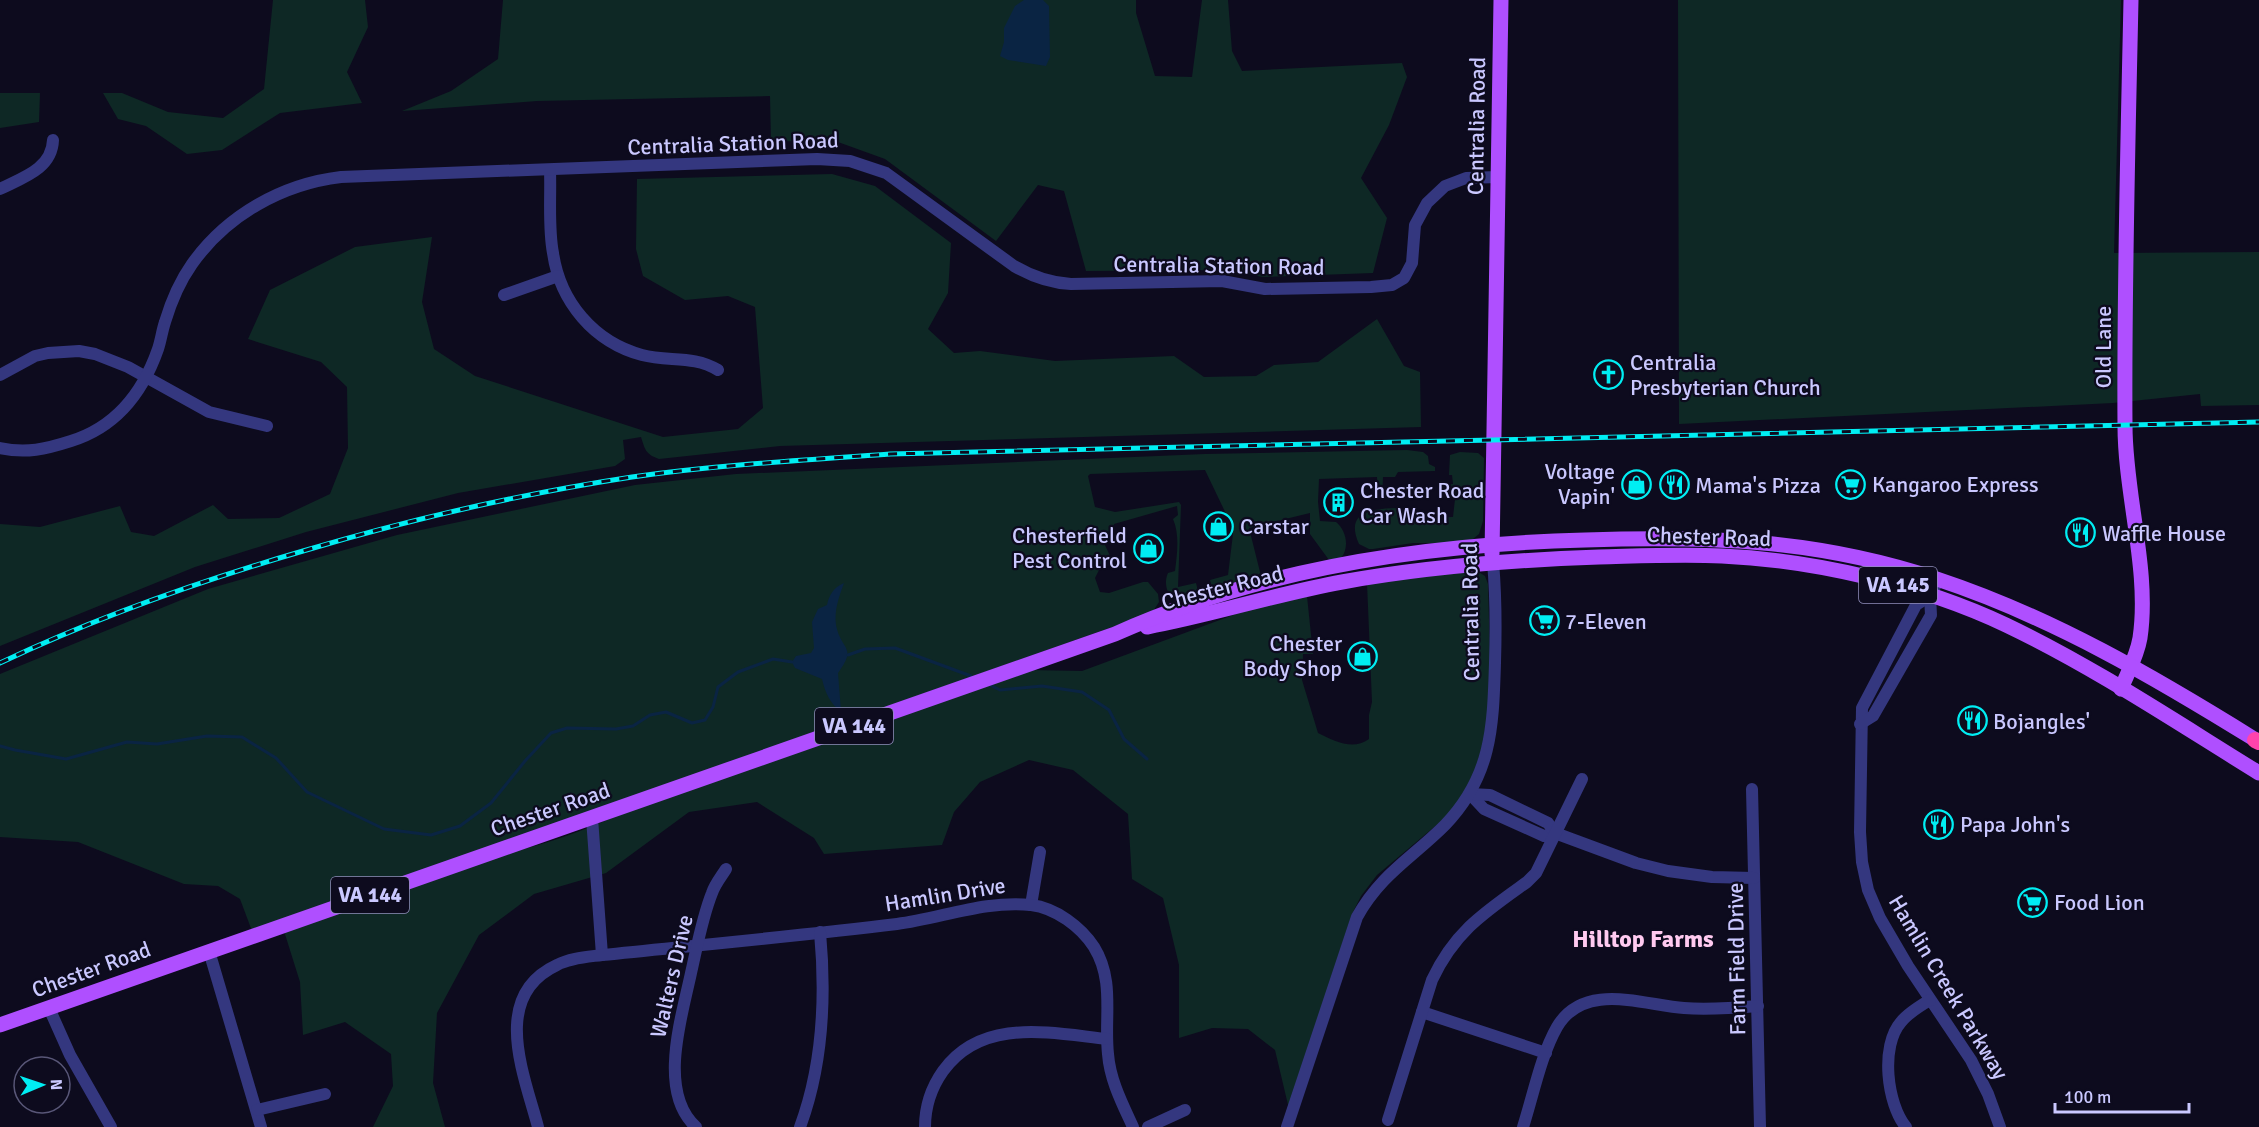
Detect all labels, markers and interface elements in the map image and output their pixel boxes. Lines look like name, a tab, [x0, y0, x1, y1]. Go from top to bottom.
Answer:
street label: Centralia Road	[1462, 57, 1491, 195]
street label: Centralia Station Road	[627, 126, 839, 161]
street label: Centralia Station Road	[1113, 250, 1325, 281]
street label: Old Lane	[2090, 306, 2117, 388]
place label: Centralia Presbyterian Church	[1630, 349, 1821, 401]
church icon: Centralia Presbyterian Church	[1593, 359, 1625, 391]
place label: Voltage Vapin'	[1545, 458, 1615, 510]
shop icon: Voltage Vapin'	[1620, 468, 1652, 500]
supermarket icon: Kangaroo Express	[1835, 468, 1867, 500]
restaurant icon: Mama's Pizza	[1658, 469, 1690, 501]
place label: Kangaroo Express	[1872, 471, 2039, 498]
place label: Mama's Pizza	[1695, 472, 1821, 499]
place label: Chester Road Car Wash	[1360, 477, 1484, 529]
building icon: Chester Road Car Wash	[1323, 487, 1355, 519]
shop icon: Carstar	[1203, 510, 1235, 542]
place label: Carstar	[1240, 513, 1309, 540]
restaurant icon: Waffle House	[2065, 517, 2097, 549]
place label: Waffle House	[2102, 520, 2226, 547]
street label: Chester Road	[1646, 521, 1772, 552]
place label: Chesterfield Pest Control	[1012, 522, 1127, 574]
shop icon: Chesterfield Pest Control	[1132, 532, 1164, 564]
street label: Centralia Road	[1456, 543, 1485, 681]
street label: Chester Road	[1158, 559, 1286, 616]
road number: VA 145	[1859, 567, 1937, 603]
supermarket icon: 7-Eleven	[1528, 605, 1560, 637]
place label: 7-Eleven	[1565, 608, 1647, 635]
place label: Chester Body Shop	[1243, 630, 1342, 682]
shop icon: Chester Body Shop	[1347, 640, 1379, 672]
restaurant icon: Bojangles'	[1956, 705, 1988, 737]
road number: VA 144	[815, 708, 893, 744]
place label: Bojangles'	[1993, 708, 2090, 735]
street label: Chester Road	[487, 776, 613, 842]
restaurant icon: Papa John's	[1923, 808, 1955, 840]
place label: Papa John's	[1960, 811, 2070, 838]
street label: Hamlin Drive	[883, 872, 1007, 917]
road number: VA 144	[331, 877, 409, 913]
street label: Farm Field Drive	[1722, 882, 1751, 1036]
supermarket icon: Food Lion	[2017, 886, 2049, 918]
place label: Food Lion	[2054, 889, 2145, 916]
street label: Hamlin Creek Parkway	[1883, 890, 2015, 1085]
street label: Walters Drive	[644, 912, 699, 1040]
district label: Hilltop Farms	[1572, 924, 1714, 954]
street label: Chester Road	[28, 936, 154, 1003]
north arrow	[12, 1055, 72, 1115]
scale bar	[2055, 1076, 2188, 1114]
text: N	[46, 1079, 66, 1090]
text: 100 m	[2064, 1086, 2111, 1108]

